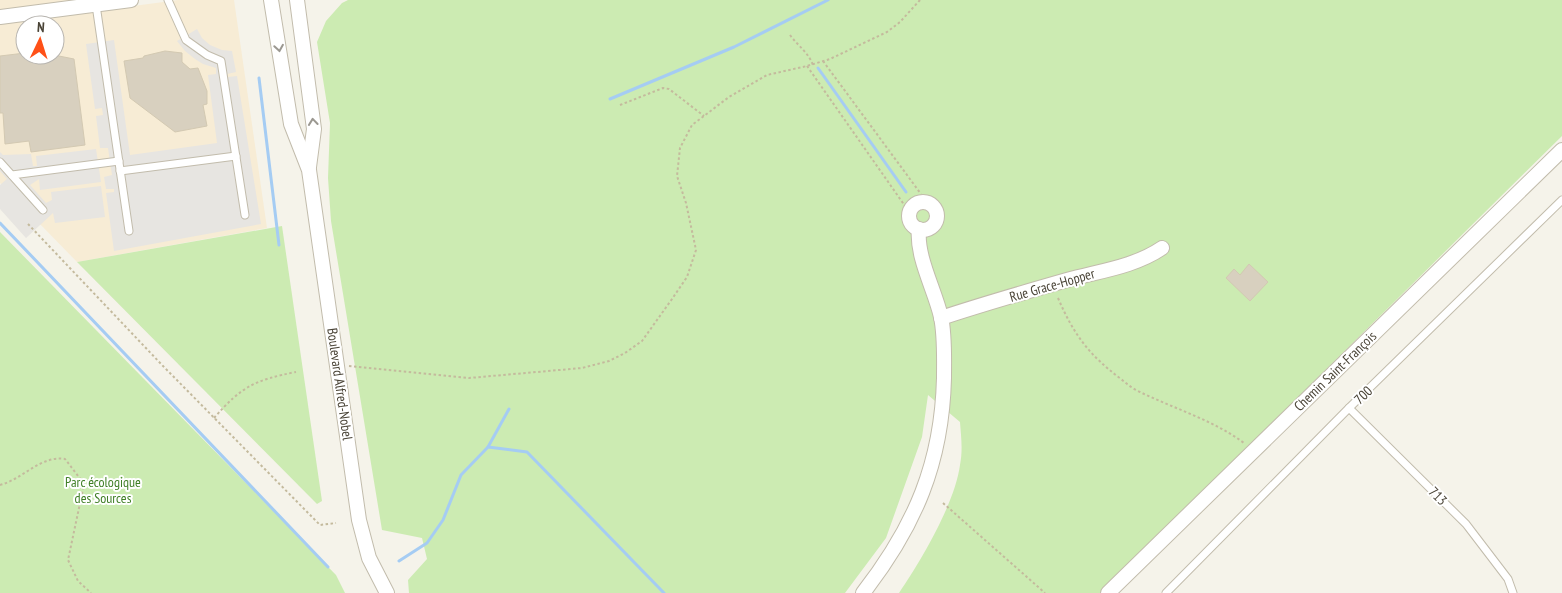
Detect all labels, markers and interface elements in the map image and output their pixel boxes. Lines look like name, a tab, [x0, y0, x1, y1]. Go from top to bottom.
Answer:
north arrow	[15, 15, 65, 65]
text: N	[37, 18, 45, 36]
one-way arrow	[273, 44, 284, 52]
one-way arrow	[308, 117, 319, 125]
street label: Rue Grace-Hopper	[1007, 264, 1097, 306]
street label: Boulevard Alfred-Nobel	[323, 327, 357, 442]
street label: Chemin Saint-François	[1290, 327, 1380, 415]
street label: 700	[1350, 382, 1376, 408]
park label: Parc écologique des Sources	[65, 473, 141, 507]
street label: 713	[1425, 483, 1451, 509]

